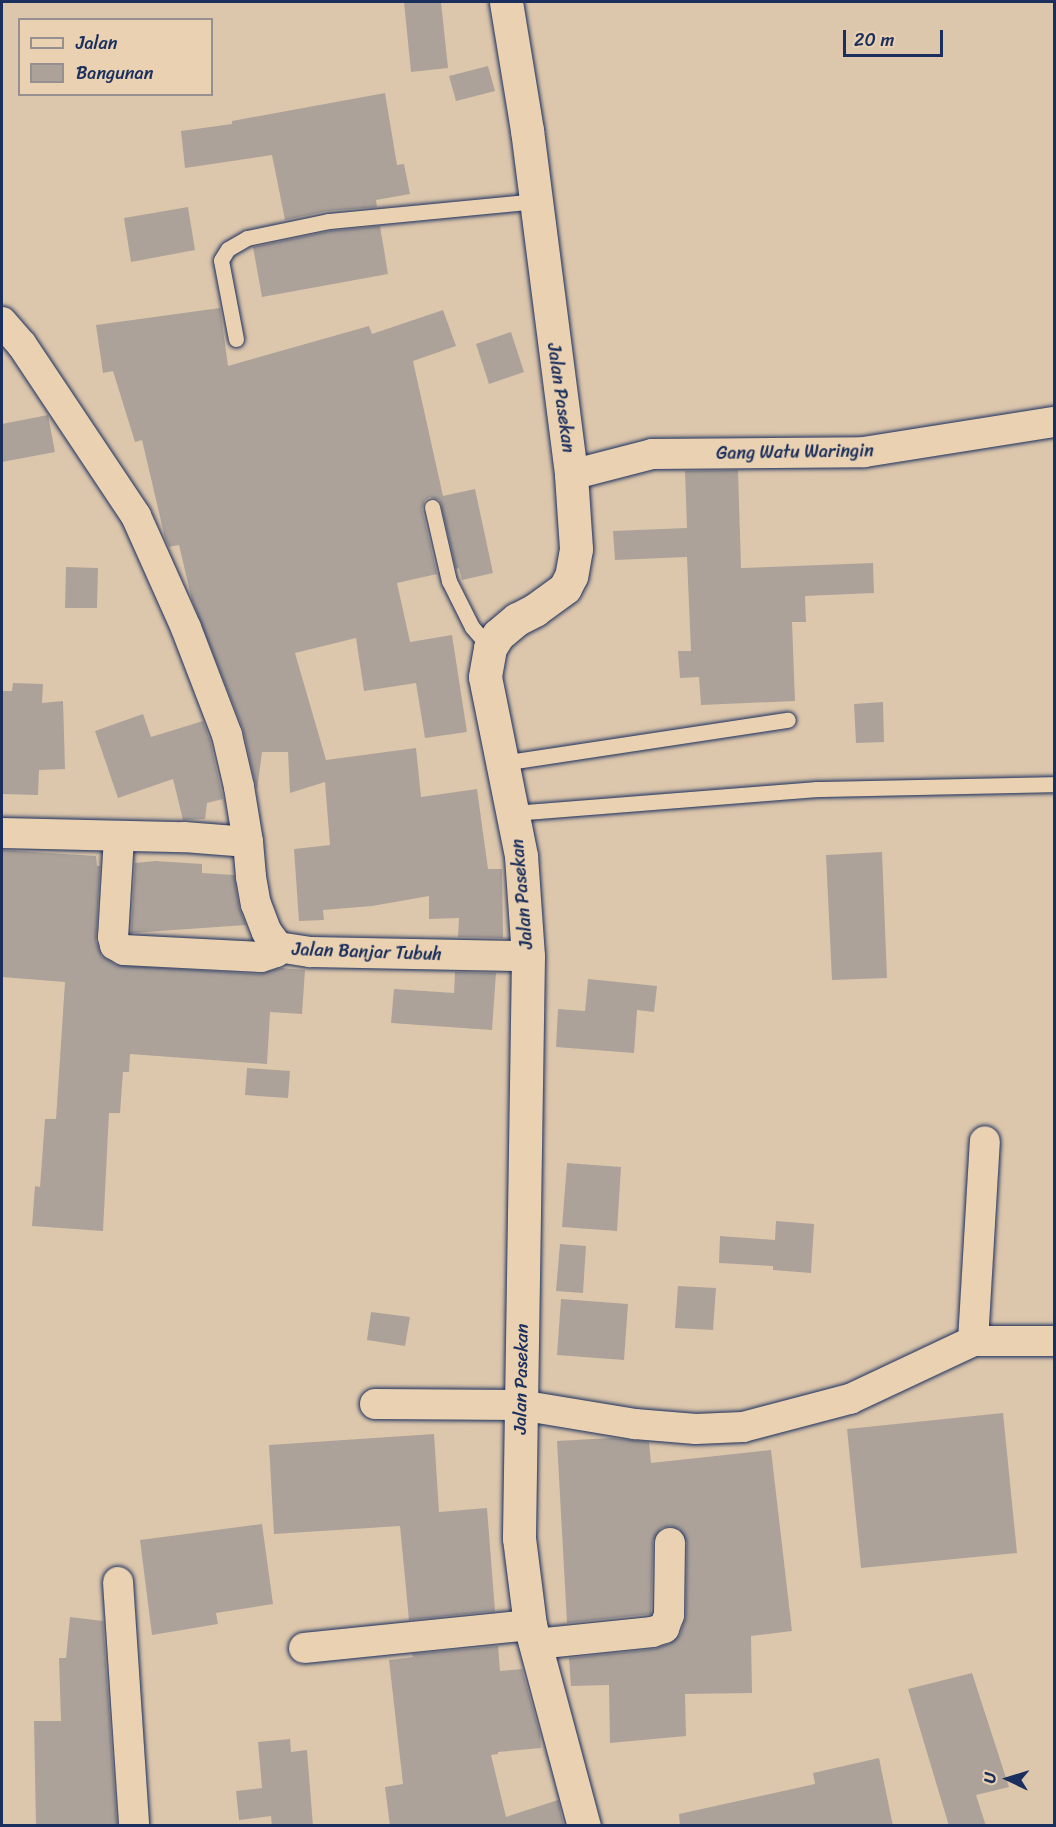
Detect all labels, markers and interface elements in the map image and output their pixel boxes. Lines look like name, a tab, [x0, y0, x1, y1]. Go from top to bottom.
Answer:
legend	[18, 18, 213, 96]
scale bar	[846, 18, 946, 56]
text: 20 m	[854, 24, 894, 56]
text: Jalan	[76, 27, 117, 59]
text: Bangunan	[76, 57, 153, 89]
street label: Jalan Pasekan	[543, 341, 579, 455]
street label: Gang Watu Waringin	[716, 440, 874, 464]
street label: Jalan Pasekan	[506, 837, 538, 951]
street label: Jalan Banjar Tubuh	[292, 939, 442, 965]
street label: Jalan Pasekan	[509, 1323, 533, 1435]
north arrow	[978, 1749, 1038, 1809]
text: U	[975, 1771, 1004, 1784]

